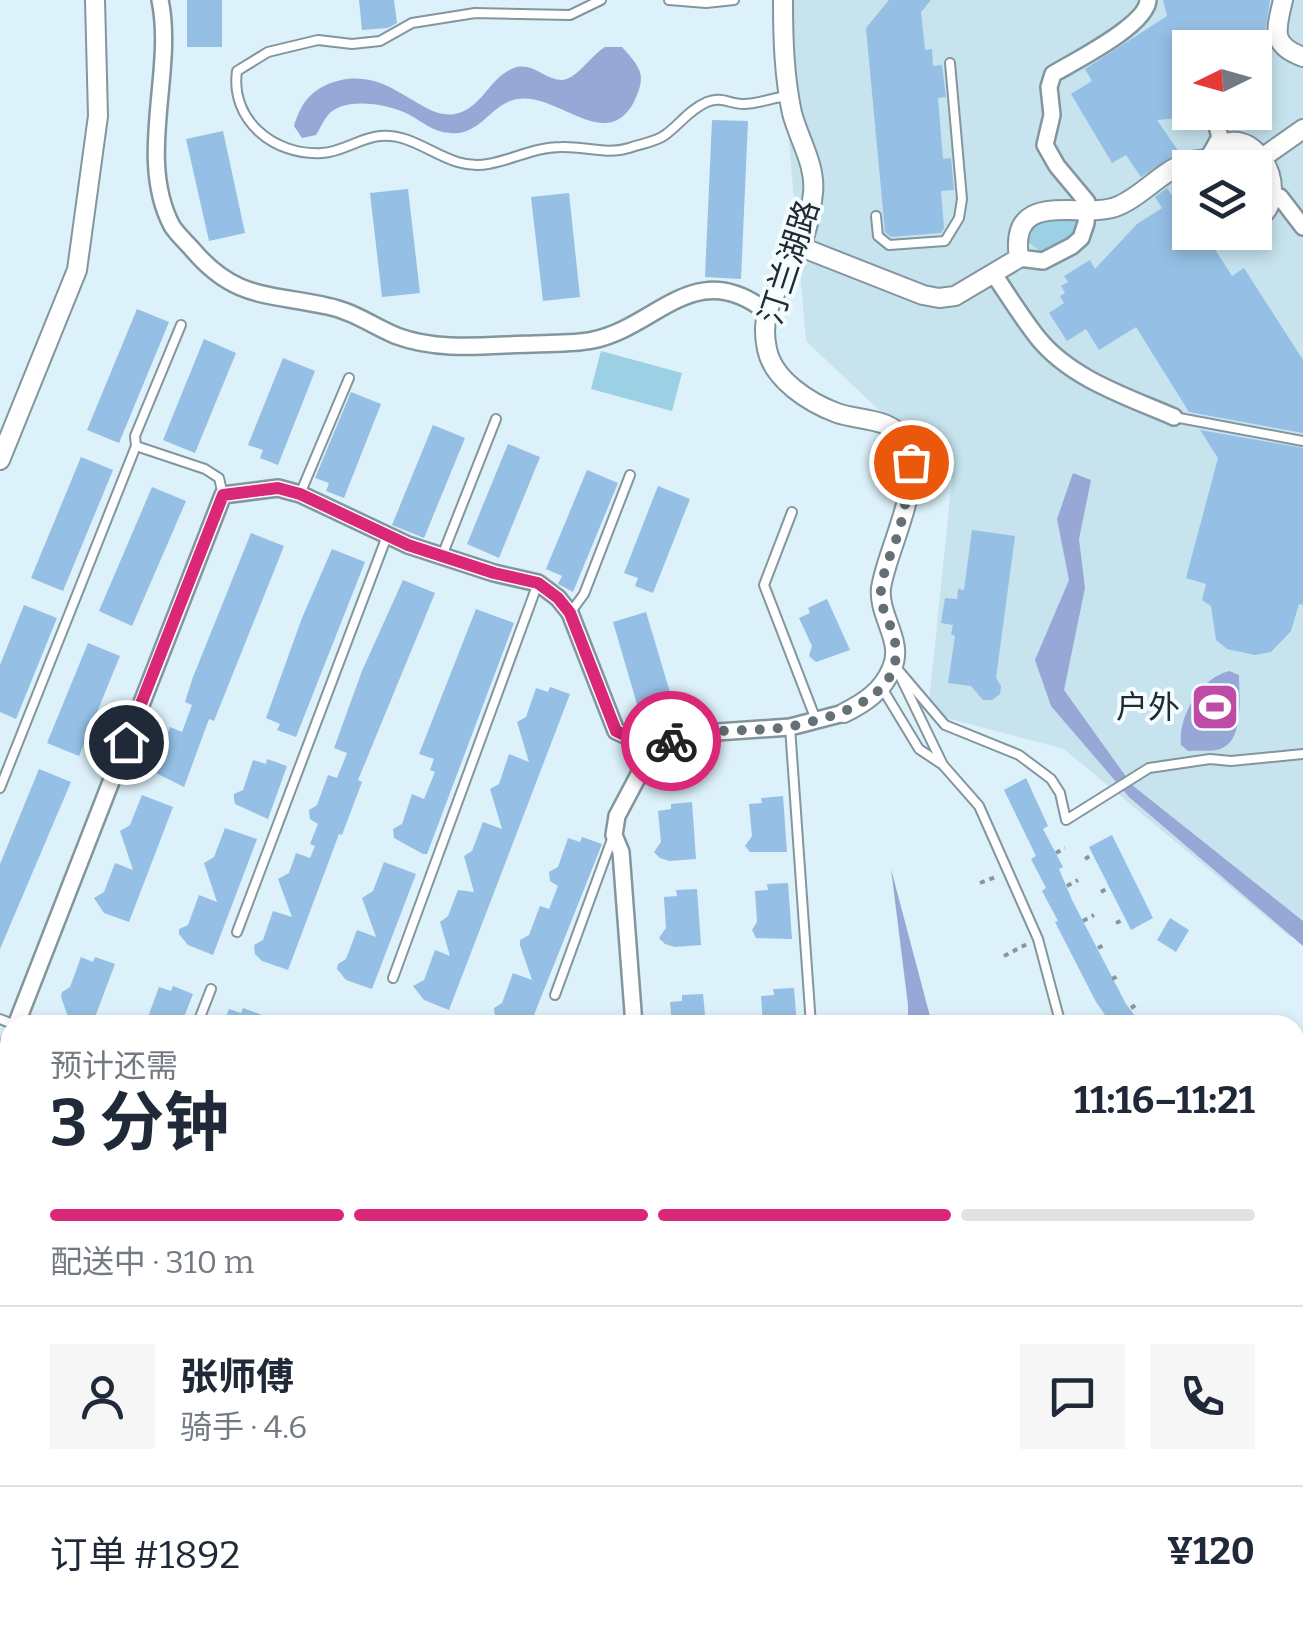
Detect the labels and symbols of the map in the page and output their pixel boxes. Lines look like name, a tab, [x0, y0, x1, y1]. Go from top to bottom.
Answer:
north arrow	[1172, 30, 1272, 130]
street label: 汀兰湖路	[751, 195, 827, 329]
pin	[869, 420, 954, 505]
sports icon: 户外	[1189, 681, 1241, 733]
place label: 户外	[1116, 688, 1180, 726]
courier	[621, 691, 721, 791]
pin	[84, 700, 169, 785]

